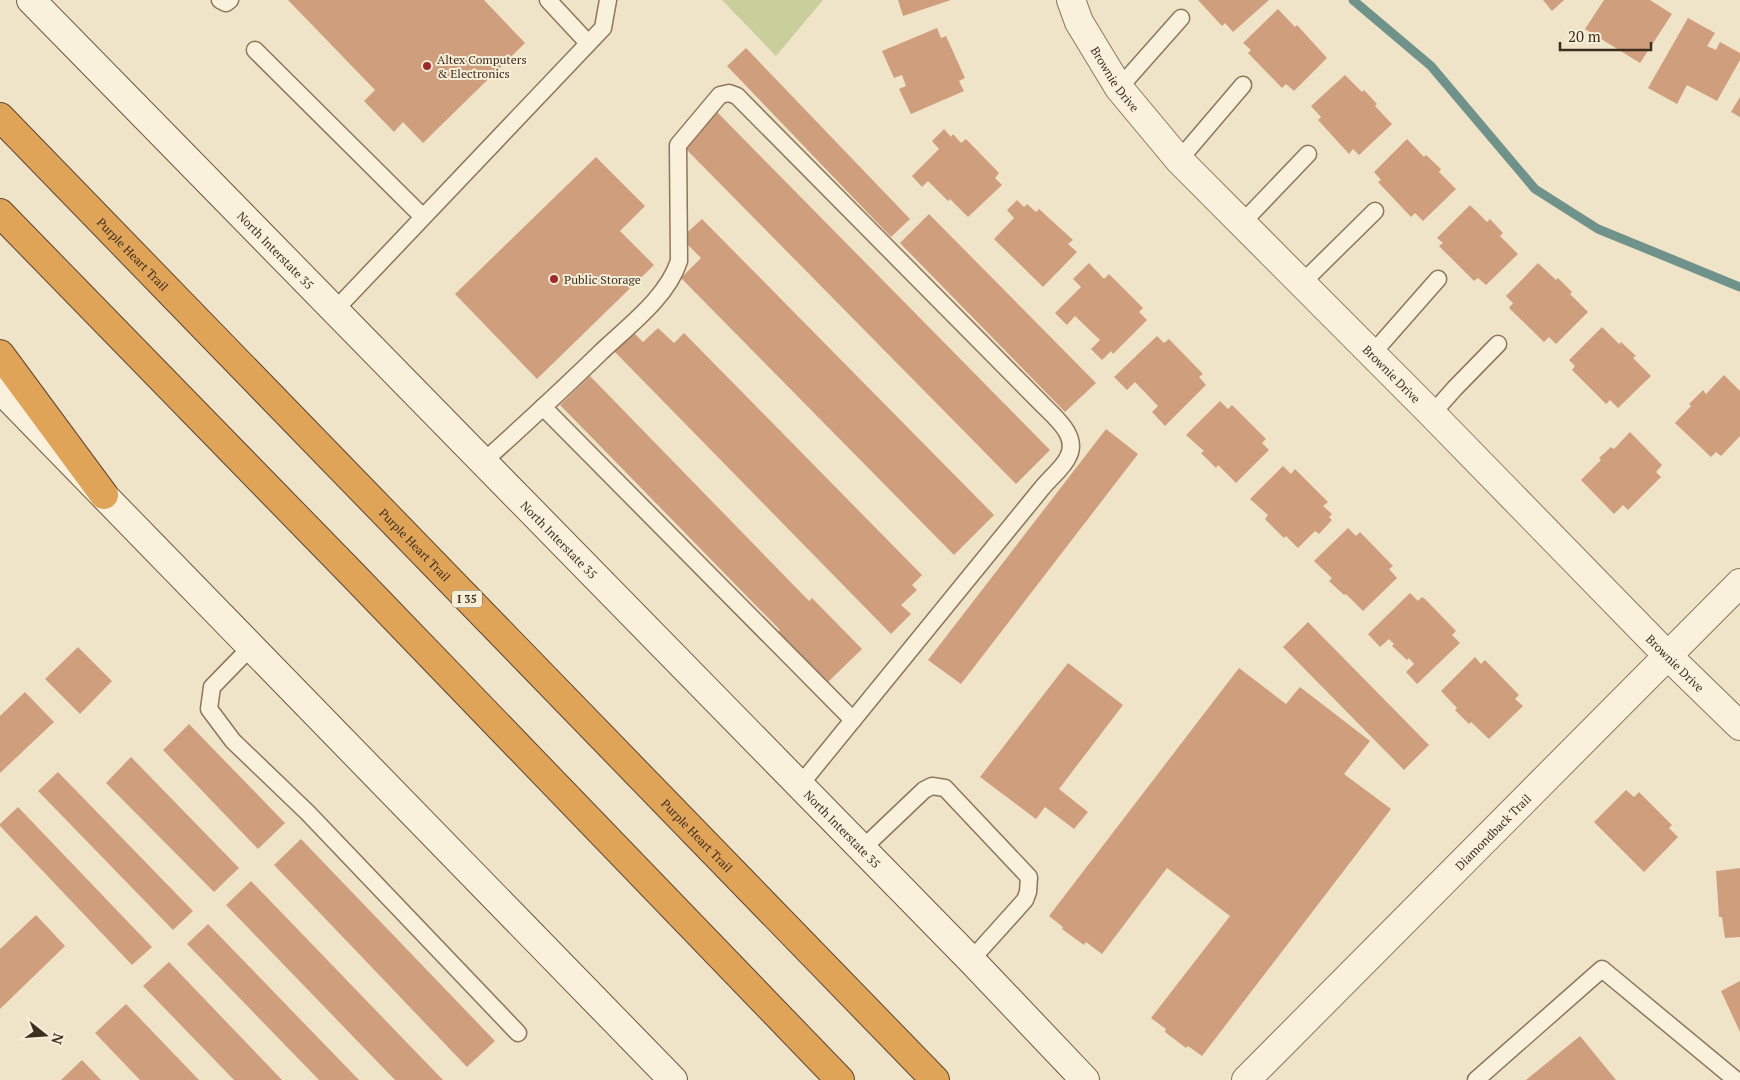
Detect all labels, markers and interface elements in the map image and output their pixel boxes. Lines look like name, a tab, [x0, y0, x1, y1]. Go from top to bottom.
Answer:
scale bar	[1560, 20, 1651, 52]
text: 20 m	[1568, 26, 1601, 46]
street label: Brownie Drive	[1088, 44, 1143, 114]
place label: Altex Computers & Electronics	[437, 52, 527, 81]
marker: Altex Computers & Electronics	[421, 60, 433, 72]
street label: North Interstate 35	[235, 208, 317, 292]
street label: Purple Heart Trail	[94, 214, 172, 294]
place label: Public Storage	[564, 272, 641, 287]
marker: Public Storage	[548, 273, 560, 285]
street label: Brownie Drive	[1360, 342, 1424, 406]
street label: North Interstate 35	[518, 497, 601, 581]
street label: Purple Heart Trail	[376, 505, 454, 584]
road number: I 35	[452, 590, 482, 608]
street label: Brownie Drive	[1643, 631, 1708, 695]
street label: North Interstate 35	[801, 787, 884, 871]
street label: Diamondback Trail	[1452, 790, 1534, 873]
street label: Purple Heart Trail	[659, 796, 736, 875]
north arrow	[20, 1010, 70, 1060]
text: N	[47, 1031, 69, 1047]

